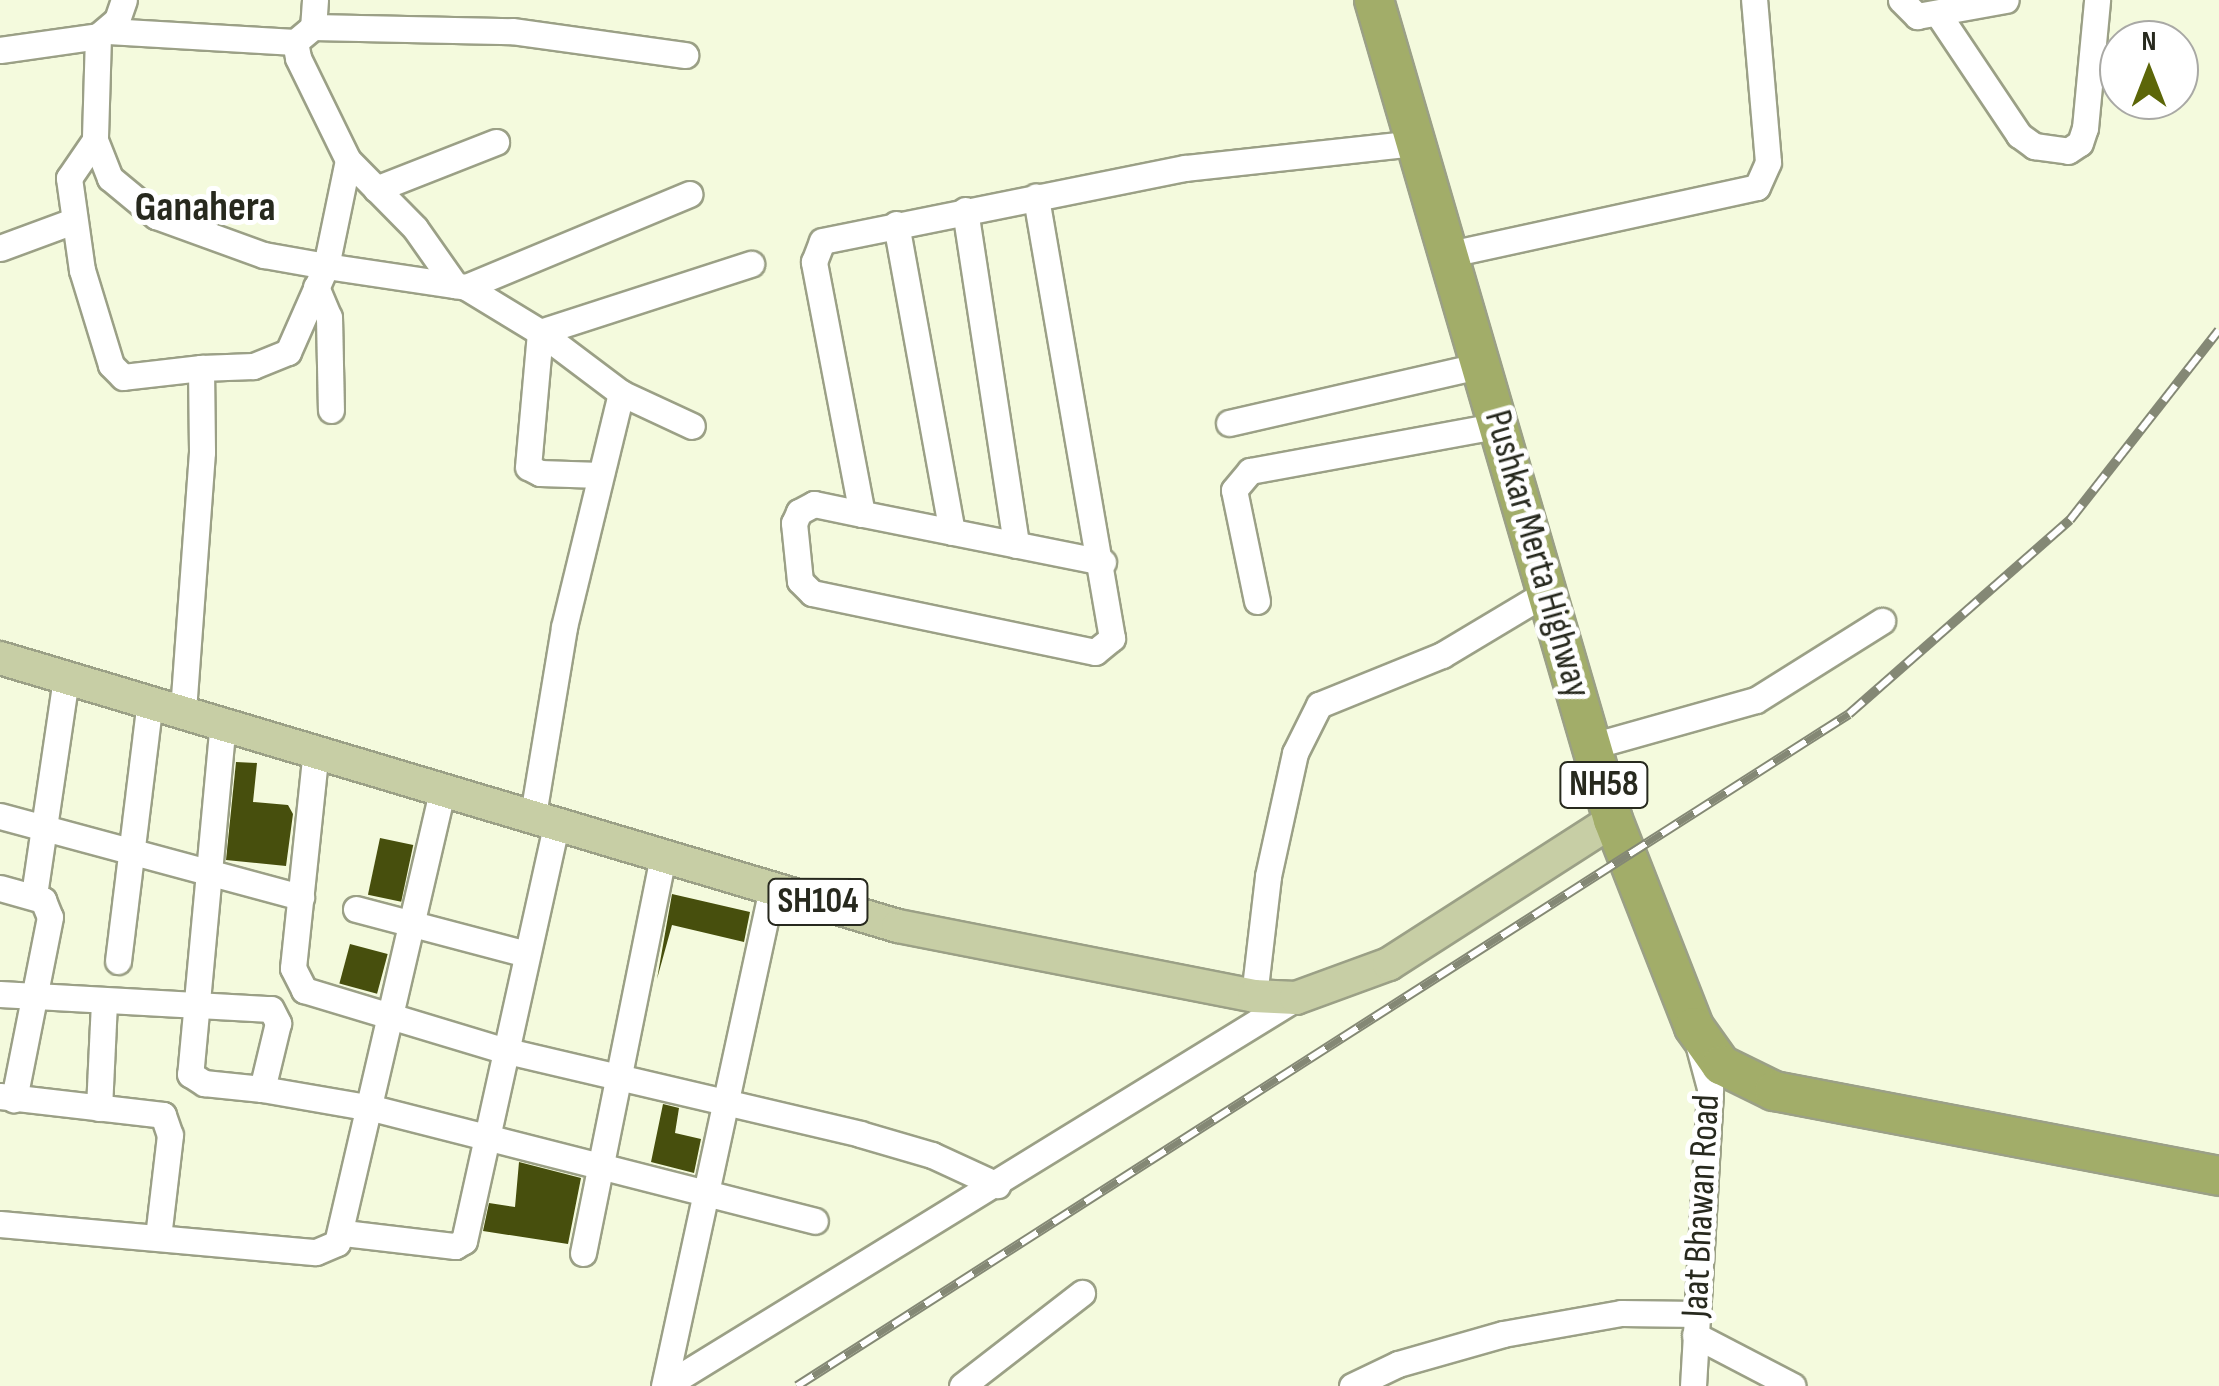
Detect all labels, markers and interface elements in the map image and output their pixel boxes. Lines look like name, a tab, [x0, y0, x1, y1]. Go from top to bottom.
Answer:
north arrow	[2099, 20, 2199, 120]
text: N	[2142, 25, 2156, 58]
district label: Ganahera	[134, 183, 276, 233]
street label: Pushkar Merta Highway	[1474, 405, 1600, 703]
road number: NH58	[1559, 755, 1649, 815]
road number: SH104	[766, 872, 870, 932]
street label: Jaat Bhawan Road	[1672, 1093, 1730, 1319]

